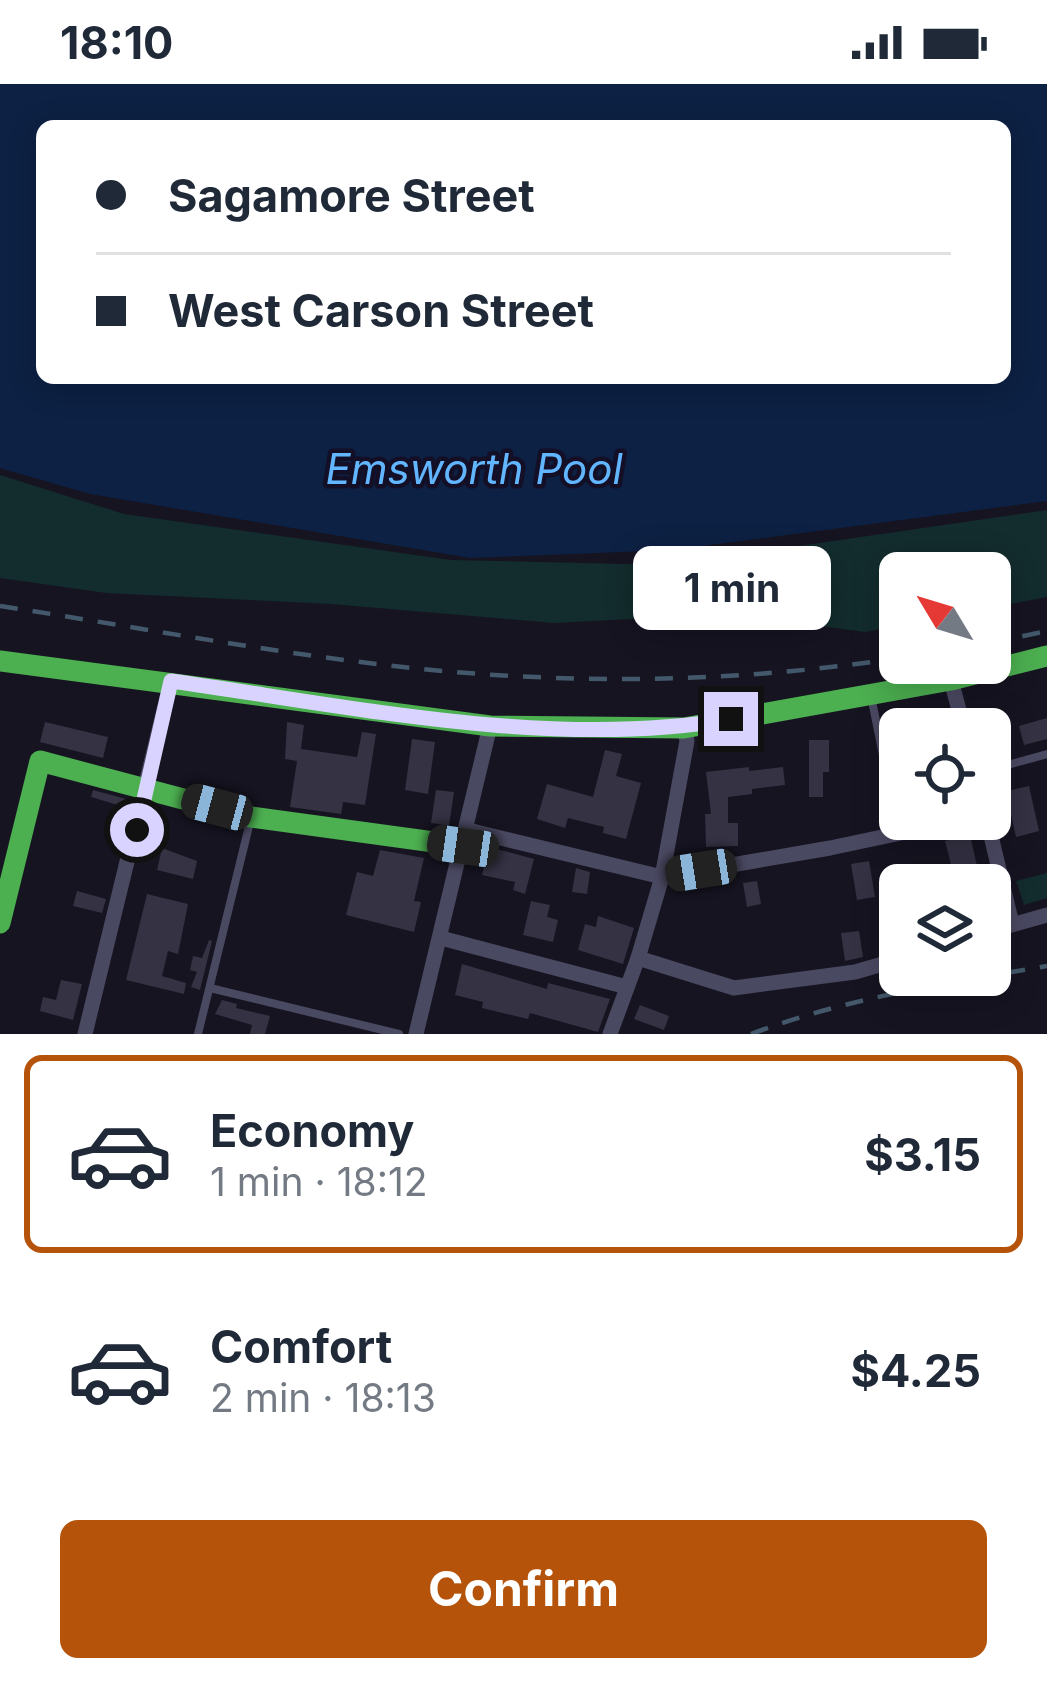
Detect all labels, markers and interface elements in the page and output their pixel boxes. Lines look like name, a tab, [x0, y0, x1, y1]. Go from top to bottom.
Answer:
text: 18:10	[60, 15, 173, 70]
text: Sagamore Street	[168, 168, 535, 223]
text: West Carson Street	[168, 283, 594, 338]
water label: Emsworth Pool	[325, 443, 623, 494]
callout: 1 min	[632, 545, 830, 629]
north arrow	[879, 552, 1011, 684]
map controls	[879, 552, 1011, 996]
text: 1 min	[684, 564, 780, 611]
route end	[704, 692, 758, 746]
button: locate	[879, 708, 1011, 840]
car	[178, 780, 256, 834]
route start	[110, 803, 164, 857]
car	[425, 823, 501, 869]
car	[663, 847, 739, 893]
button: layers	[879, 864, 1011, 996]
icon: car	[66, 1100, 174, 1208]
text: Economy	[210, 1103, 414, 1158]
text: $3.15	[864, 1127, 981, 1182]
text: 1 min · 18:12	[210, 1158, 428, 1205]
icon: car	[66, 1316, 174, 1424]
text: Comfort	[210, 1319, 392, 1374]
text: $4.25	[850, 1343, 981, 1398]
text: 2 min · 18:13	[210, 1374, 436, 1421]
button: Confirm	[60, 1520, 987, 1658]

